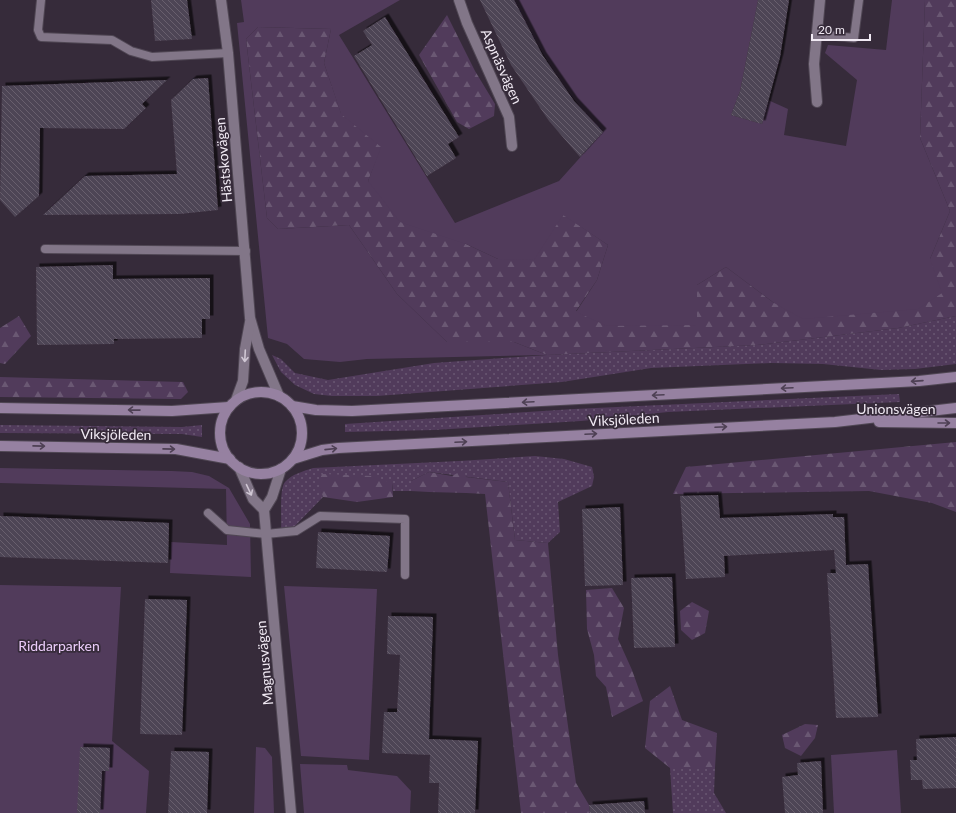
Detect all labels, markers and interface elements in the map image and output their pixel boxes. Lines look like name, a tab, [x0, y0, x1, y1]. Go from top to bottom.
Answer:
scale bar	[812, 16, 870, 42]
text: 20 m	[818, 22, 845, 37]
street label: Aspnäsvägen	[478, 26, 526, 106]
street label: Hästskovägen	[211, 117, 235, 203]
one-way arrow	[241, 349, 248, 362]
one-way arrow	[911, 378, 924, 385]
one-way arrow	[781, 385, 794, 392]
one-way arrow	[652, 391, 665, 399]
one-way arrow	[522, 398, 535, 405]
street label: Unionsvägen	[856, 400, 936, 417]
one-way arrow	[128, 406, 141, 414]
street label: Viksjöleden	[588, 409, 660, 429]
one-way arrow	[937, 419, 950, 427]
one-way arrow	[714, 424, 727, 431]
street label: Viksjöleden	[80, 425, 152, 443]
one-way arrow	[584, 431, 597, 438]
one-way arrow	[454, 438, 467, 445]
one-way arrow	[32, 442, 45, 450]
one-way arrow	[162, 445, 175, 453]
one-way arrow	[324, 445, 337, 453]
one-way arrow	[246, 484, 253, 496]
street label: Magnusvägen	[252, 620, 276, 706]
park label: Riddarparken	[18, 637, 100, 654]

